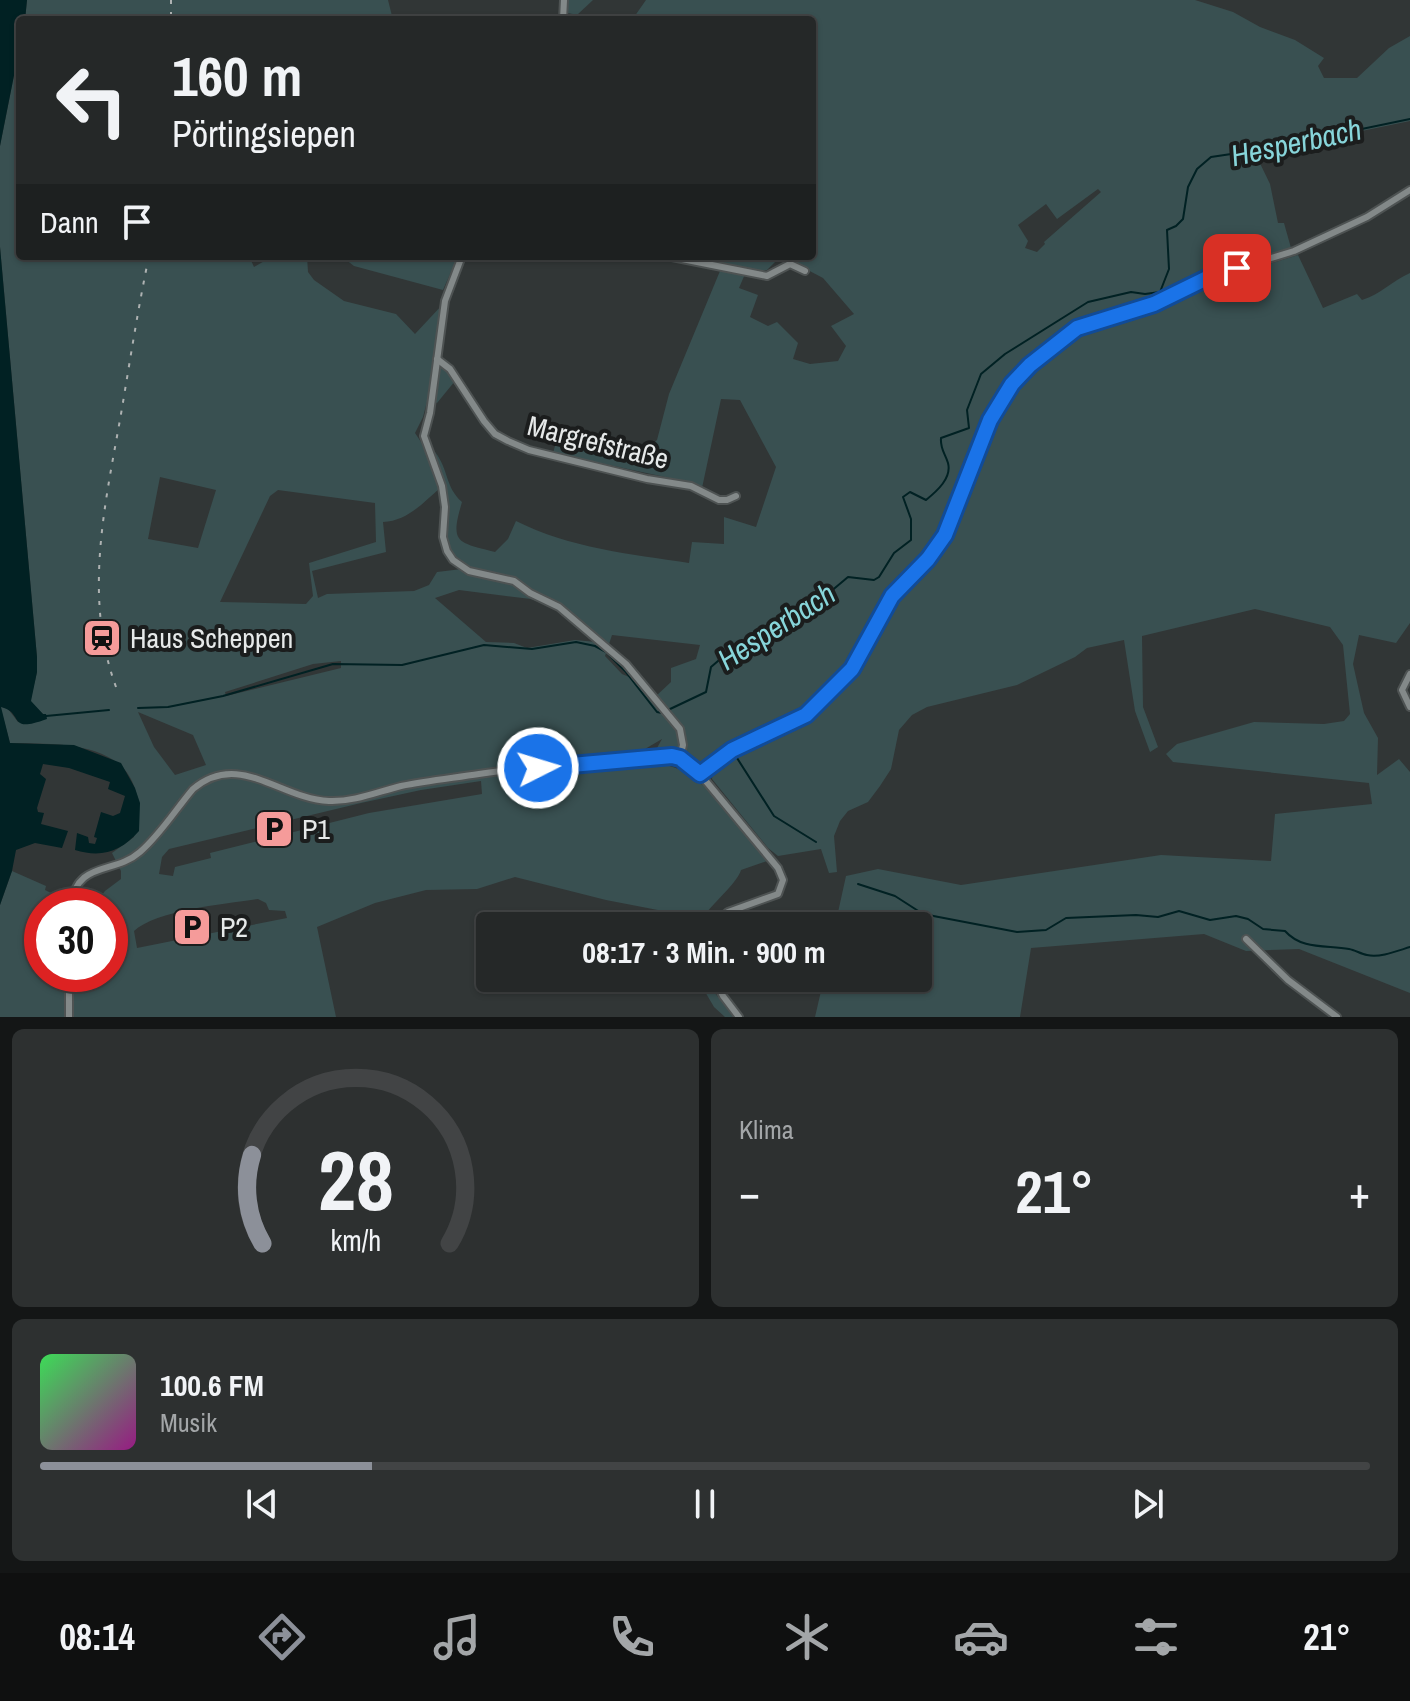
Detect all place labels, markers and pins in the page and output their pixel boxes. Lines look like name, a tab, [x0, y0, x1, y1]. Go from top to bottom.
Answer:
pin	[1203, 234, 1271, 302]
station icon: Haus Scheppen	[81, 617, 123, 659]
place label: Haus Scheppen	[130, 619, 293, 657]
parking icon: P1	[253, 808, 295, 850]
place label: P1	[302, 810, 330, 848]
parking icon: P2	[171, 906, 213, 948]
place label: P2	[220, 908, 248, 946]

